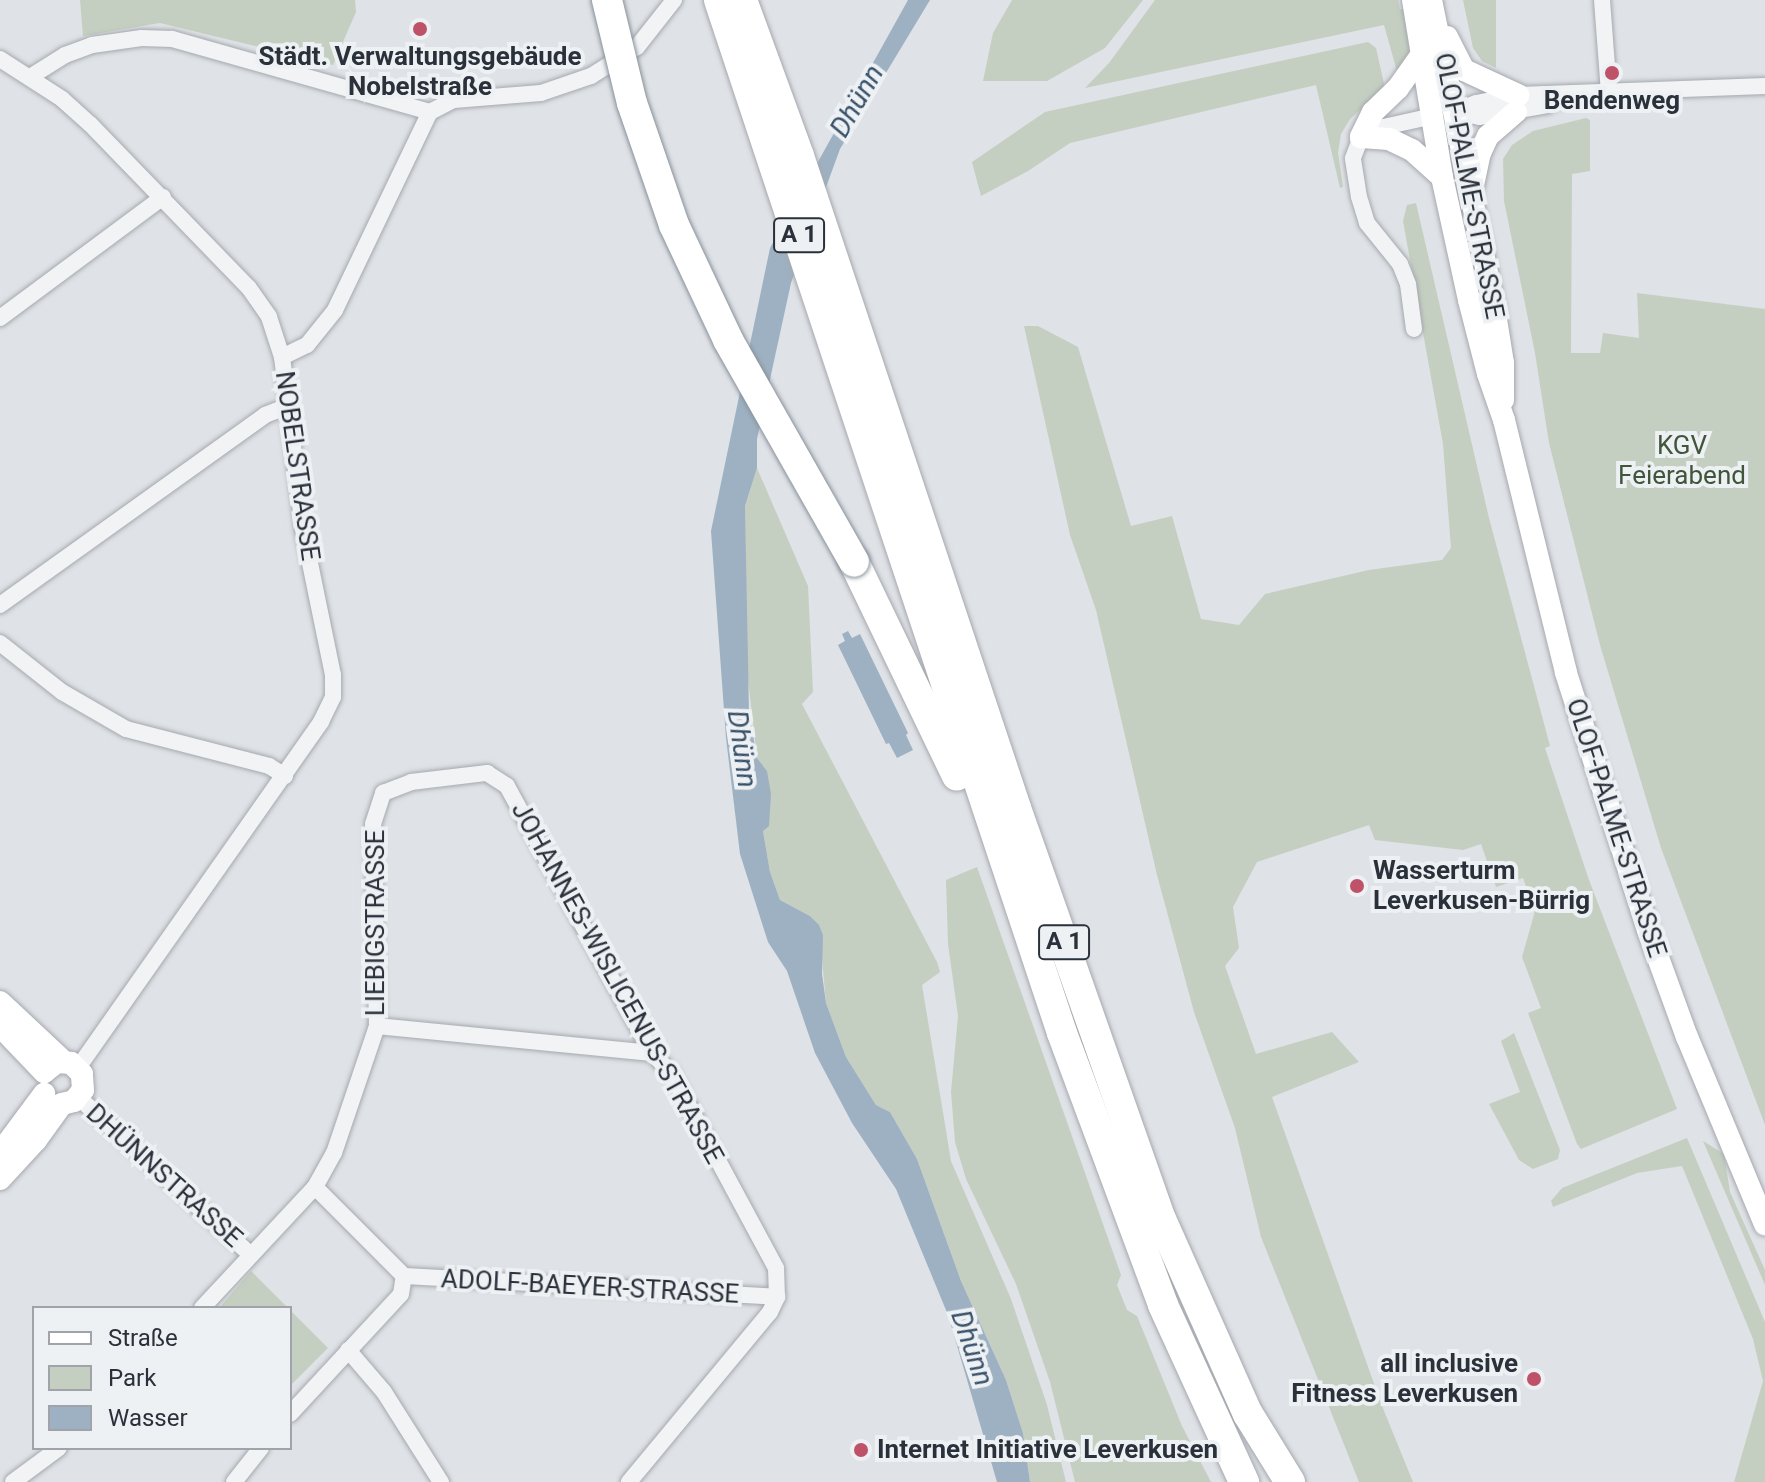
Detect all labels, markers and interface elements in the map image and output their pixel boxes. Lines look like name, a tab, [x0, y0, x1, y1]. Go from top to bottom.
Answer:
marker: Städt. Verwaltungsgebäude Nobelstraße	[411, 20, 429, 38]
place label: Städt. Verwaltungsgebäude Nobelstraße	[258, 41, 582, 102]
street label: OLOF-PALME-STRASSE	[1428, 50, 1510, 322]
water label: Dhünn	[823, 59, 891, 143]
marker: Bendenweg	[1603, 64, 1621, 82]
place label: Bendenweg	[1544, 85, 1680, 117]
road number: A 1	[773, 215, 825, 255]
street label: NOBELSTRASSE	[268, 369, 326, 563]
park label: KGV Feierabend	[1618, 430, 1746, 492]
street label: OLOF-PALME-STRASSE	[1559, 695, 1673, 961]
water label: Dhünn	[720, 708, 764, 790]
street label: JOHANNES-WISLICENUS-STRASSE	[504, 797, 730, 1169]
street label: LIEBIGSTRASSE	[360, 830, 392, 1016]
place label: Wasserturm Leverkusen-Bürrig	[1373, 855, 1590, 916]
marker: Wasserturm Leverkusen-Bürrig	[1348, 877, 1366, 895]
road number: A 1	[1038, 922, 1090, 962]
street label: DHÜNNSTRASSE	[80, 1098, 248, 1254]
street label: ADOLF-BAEYER-STRASSE	[440, 1264, 740, 1310]
legend	[32, 1306, 292, 1450]
water label: Dhünn	[943, 1306, 1001, 1390]
text: Straße	[108, 1324, 178, 1352]
place label: all inclusive Fitness Leverkusen	[1291, 1348, 1518, 1410]
text: Park	[108, 1364, 156, 1392]
marker: all inclusive Fitness Leverkusen	[1525, 1370, 1543, 1388]
text: Wasser	[108, 1404, 188, 1432]
place label: Internet Initiative Leverkusen	[877, 1434, 1218, 1466]
marker: Internet Initiative Leverkusen	[852, 1441, 870, 1459]

